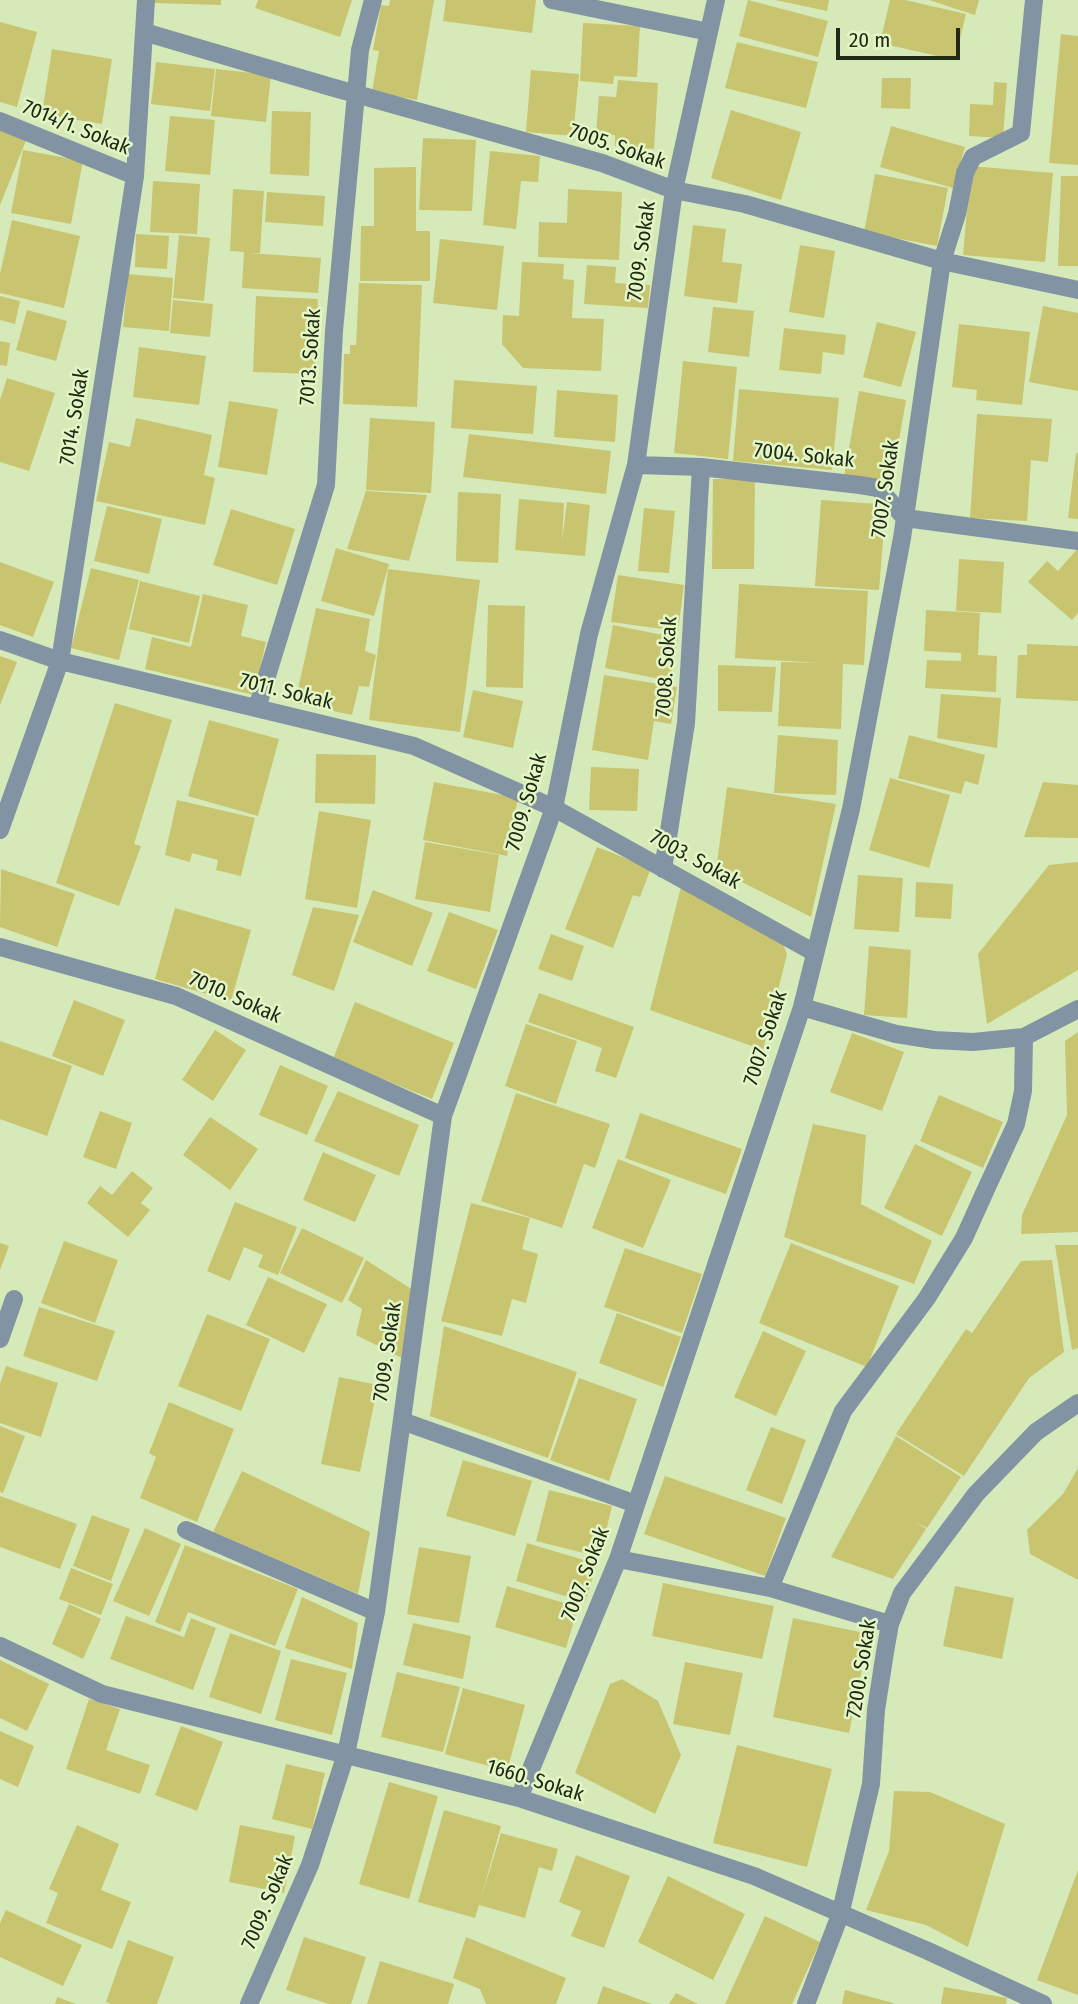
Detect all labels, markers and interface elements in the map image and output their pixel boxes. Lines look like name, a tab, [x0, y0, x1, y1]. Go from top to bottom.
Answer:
scale bar	[840, 14, 964, 58]
text: 20 m	[849, 27, 890, 53]
street label: 7014/1. Sokak	[19, 95, 133, 161]
street label: 7005. Sokak	[566, 119, 668, 175]
street label: 7009. Sokak	[623, 199, 661, 303]
street label: 7013. Sokak	[295, 308, 327, 406]
street label: 7014. Sokak	[55, 367, 95, 467]
street label: 7004. Sokak	[753, 438, 855, 474]
street label: 7007. Sokak	[867, 438, 905, 540]
street label: 7008. Sokak	[651, 616, 683, 718]
street label: 7011. Sokak	[237, 668, 335, 716]
street label: 7009. Sokak	[501, 750, 553, 854]
street label: 7003. Sokak	[645, 825, 745, 895]
street label: 7010. Sokak	[185, 967, 285, 1029]
street label: 7007. Sokak	[739, 987, 793, 1089]
street label: 7009. Sokak	[369, 1300, 407, 1404]
street label: 7007. Sokak	[557, 1523, 615, 1625]
street label: 7200. Sokak	[842, 1618, 882, 1720]
street label: 1660. Sokak	[483, 1754, 587, 1808]
street label: 7009. Sokak	[237, 1851, 299, 1953]

